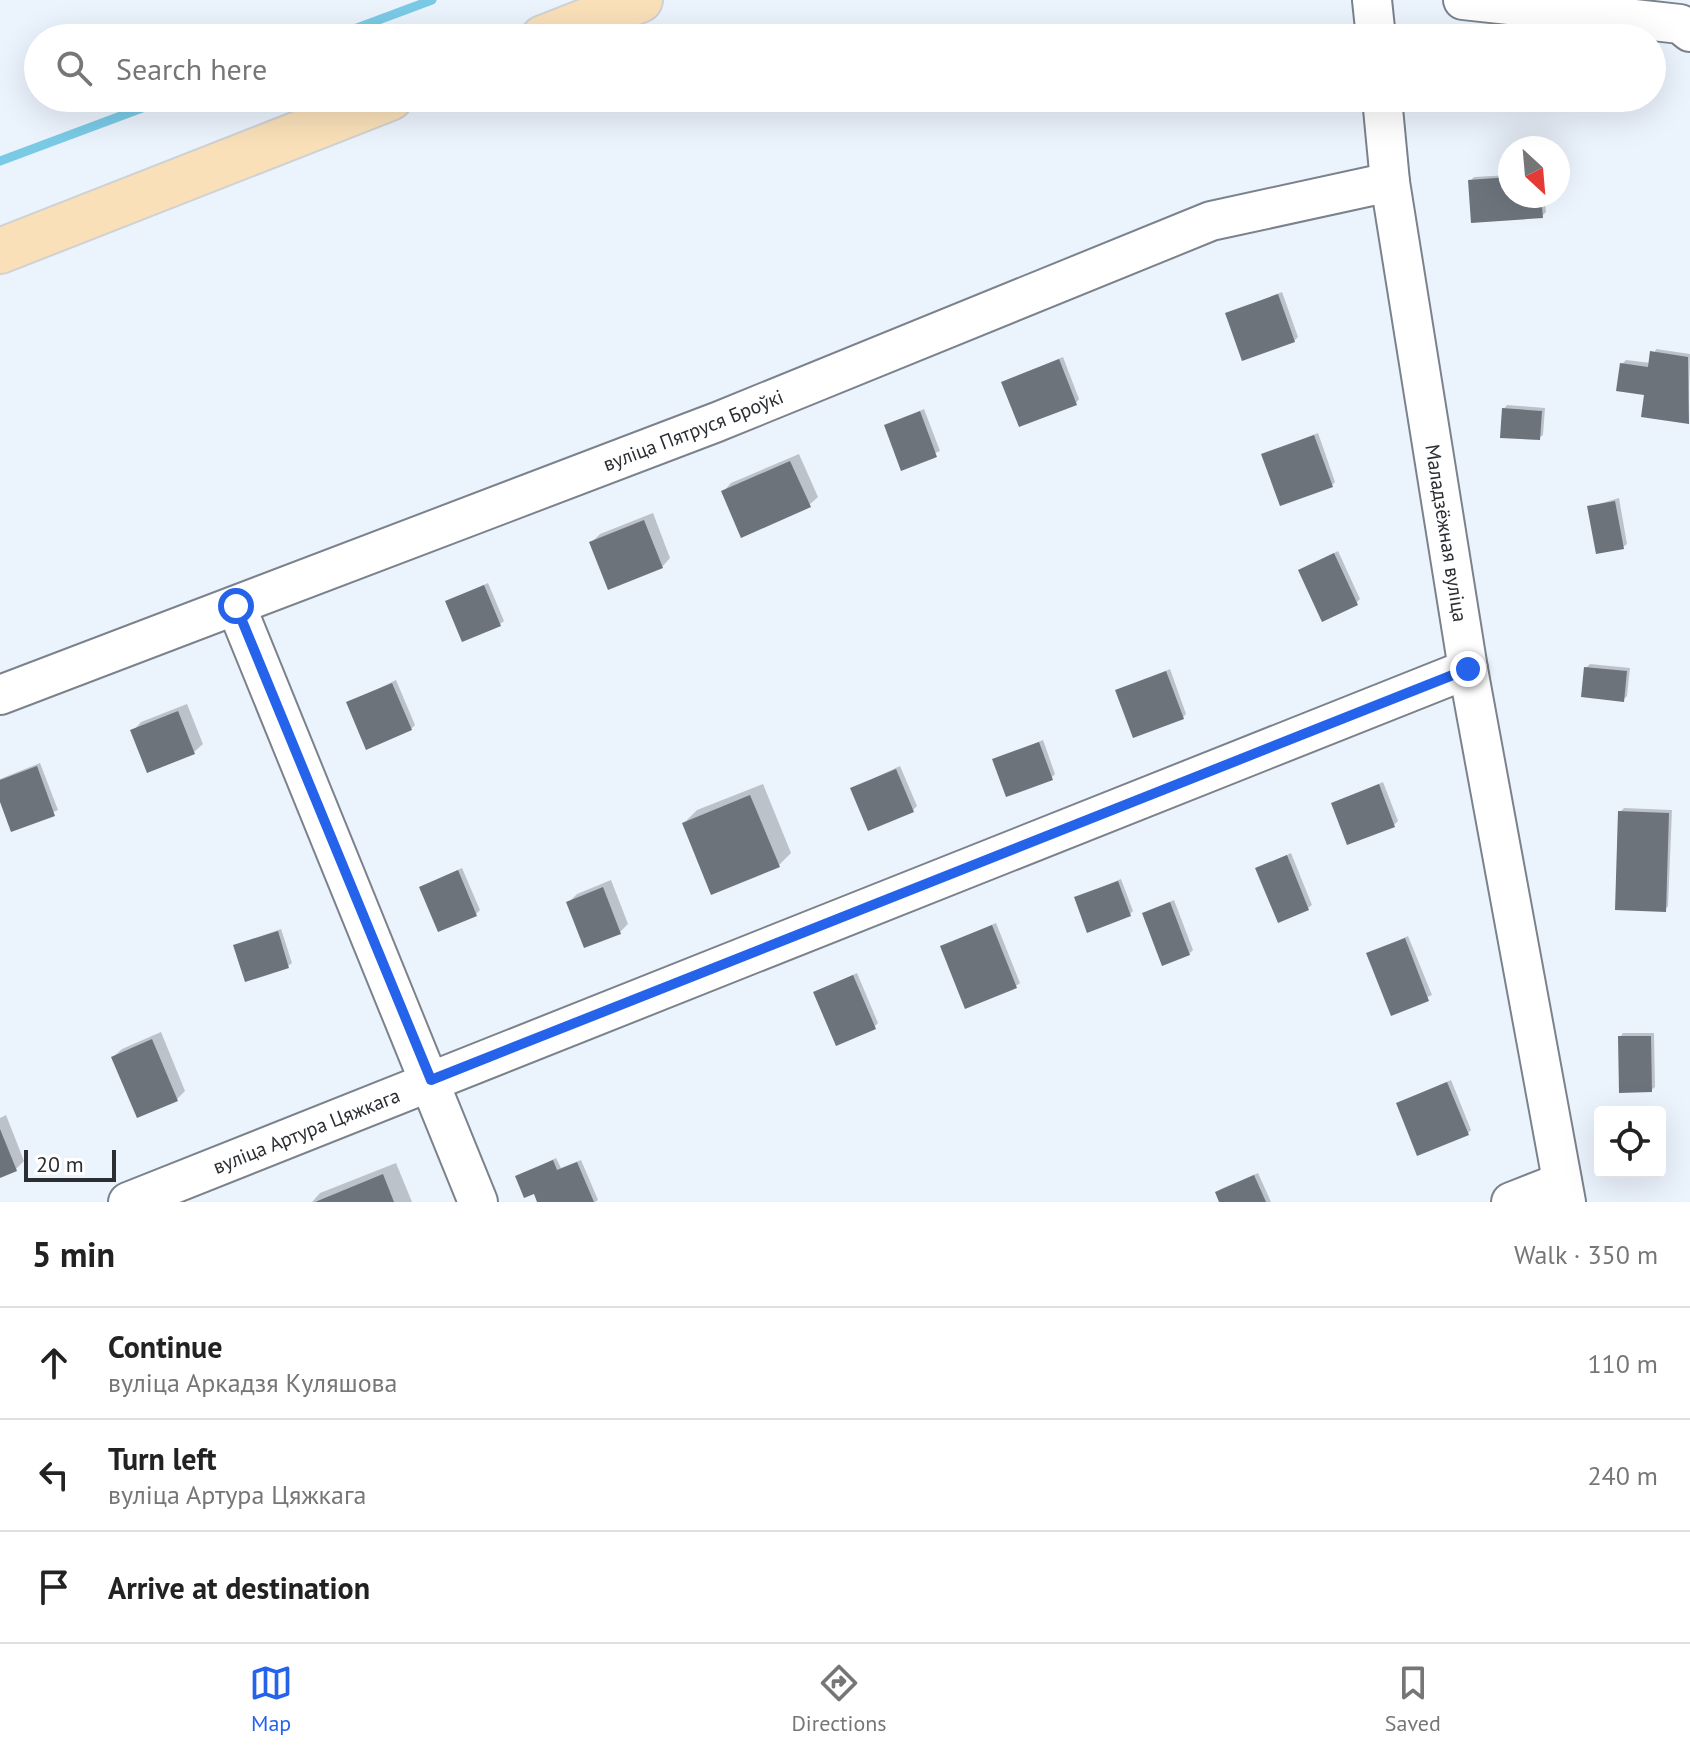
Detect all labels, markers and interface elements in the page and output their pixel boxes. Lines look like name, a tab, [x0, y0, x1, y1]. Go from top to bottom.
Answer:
search box	[24, 24, 1666, 112]
icon: search	[52, 46, 96, 90]
text: Search here	[116, 49, 267, 88]
north arrow	[1498, 136, 1570, 208]
street label: вуліца Пятруся Броўкі	[599, 383, 787, 477]
street label: Маладзёжная вуліца	[1419, 442, 1473, 624]
route start	[218, 588, 254, 624]
route end	[1450, 651, 1486, 687]
street label: вуліца Артура Цяжкага	[209, 1082, 404, 1180]
map controls	[1594, 1106, 1666, 1178]
button: locate	[1594, 1106, 1666, 1178]
scale bar	[24, 1146, 116, 1182]
text: 20 m	[36, 1150, 84, 1178]
text: 5 min	[32, 1232, 115, 1276]
text: Walk · 350 m	[1514, 1238, 1658, 1271]
text: Continue	[108, 1327, 222, 1366]
icon: ahead	[32, 1341, 76, 1385]
text: 110 m	[1587, 1347, 1658, 1380]
text: вуліца Аркадзя Куляшова	[108, 1366, 397, 1399]
text: Turn left	[108, 1439, 216, 1478]
icon: left	[32, 1453, 76, 1497]
text: 240 m	[1587, 1459, 1658, 1492]
text: вуліца Артура Цяжкага	[108, 1478, 366, 1511]
icon: arrive	[32, 1565, 76, 1609]
text: Arrive at destination	[108, 1568, 370, 1607]
tab: Map	[249, 1661, 293, 1737]
tab: Directions	[791, 1661, 887, 1737]
tab: Saved	[1385, 1661, 1441, 1737]

